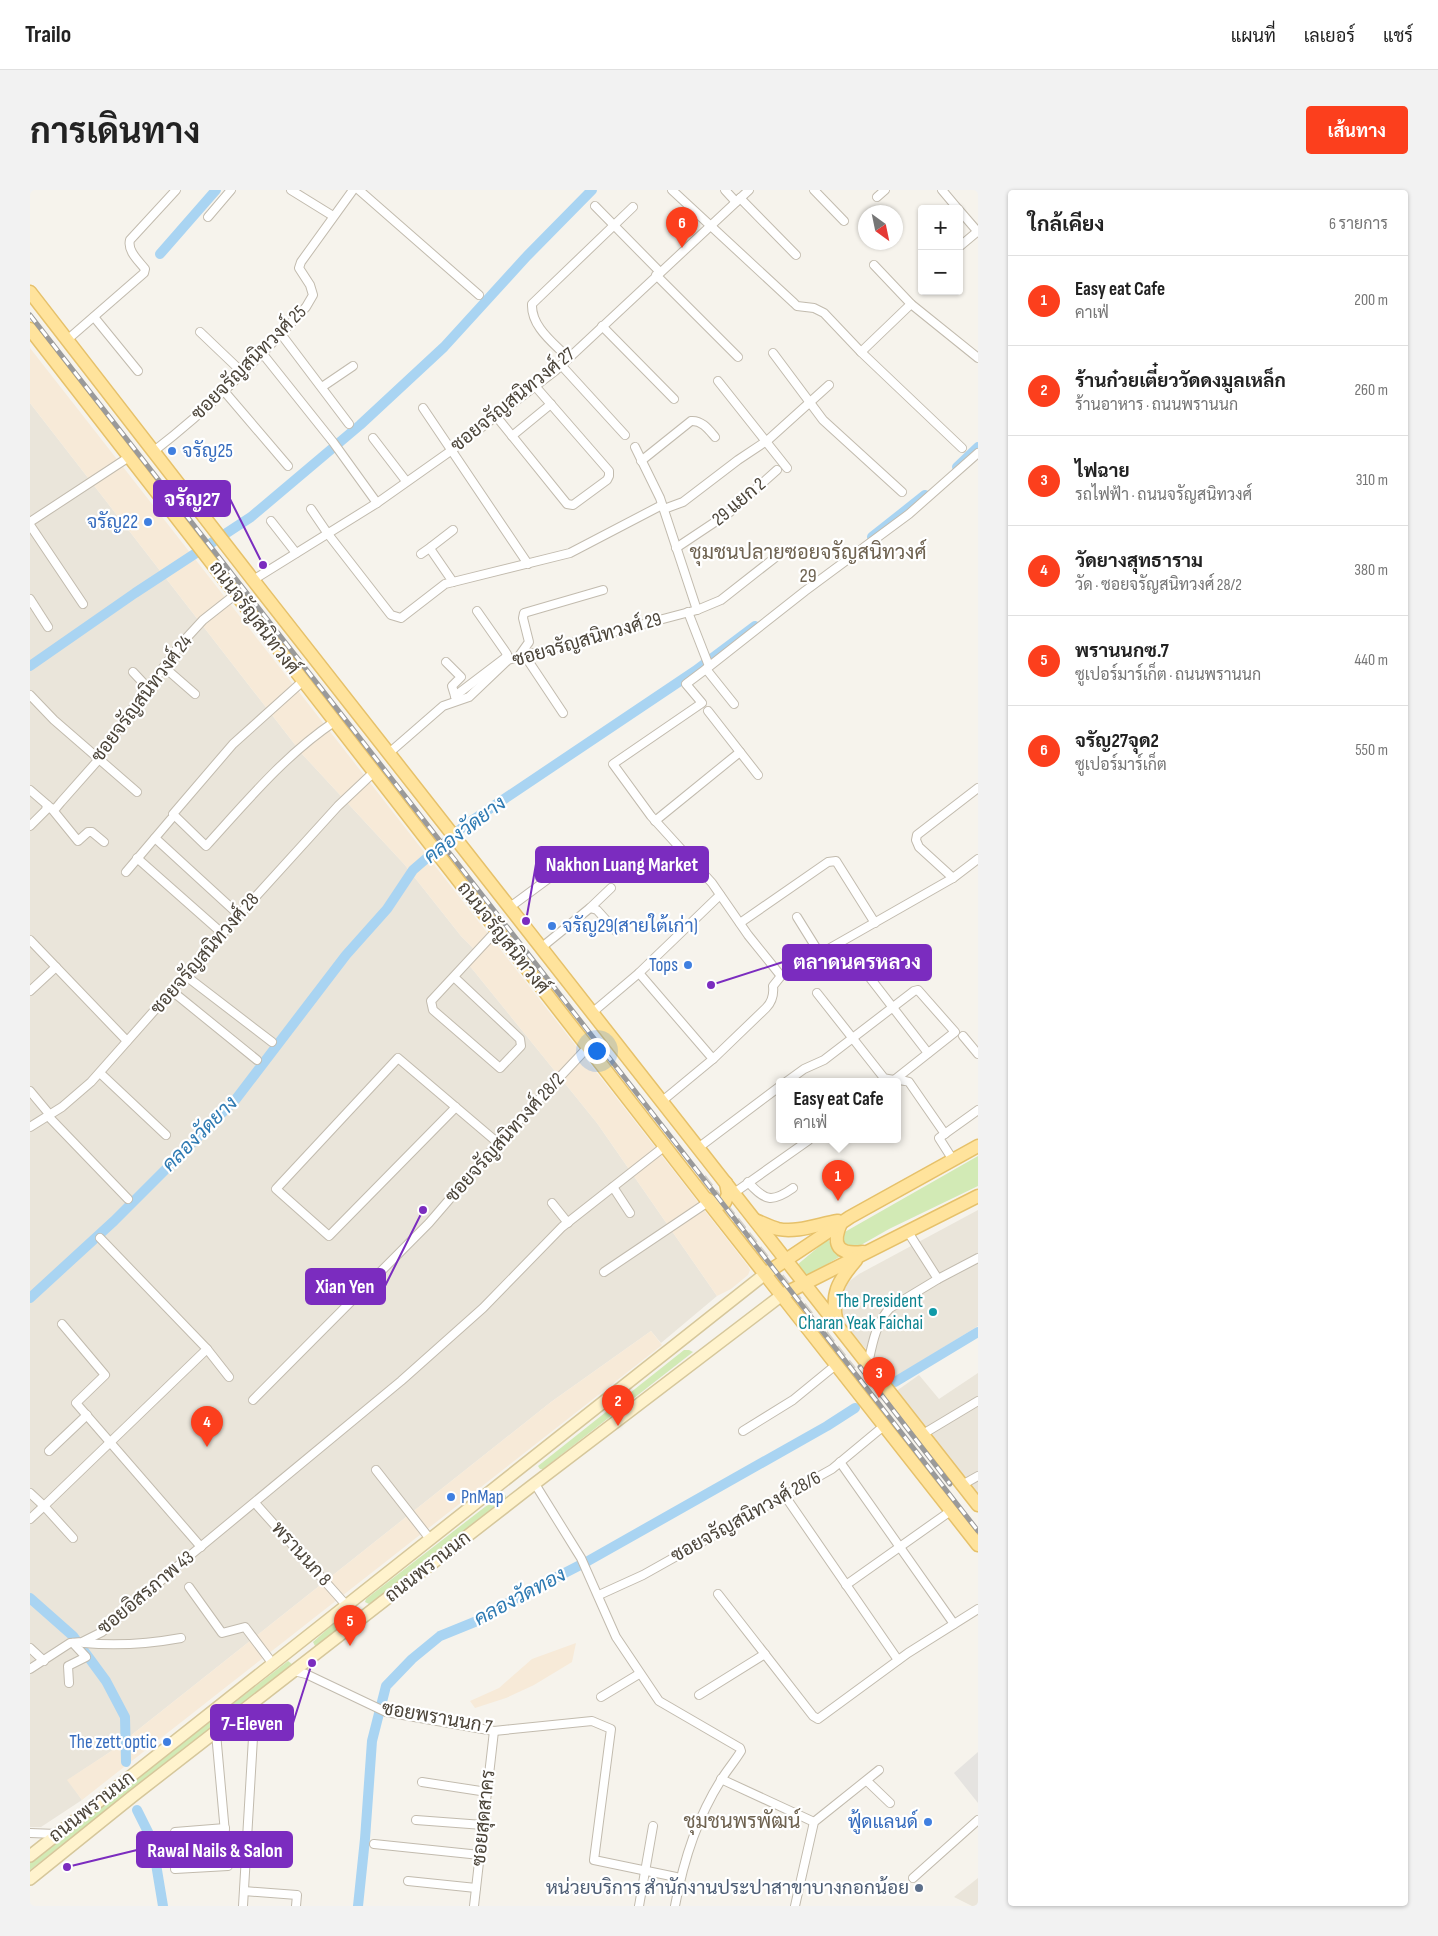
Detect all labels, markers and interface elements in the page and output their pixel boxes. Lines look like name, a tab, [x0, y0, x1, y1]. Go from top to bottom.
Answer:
text: Trailo	[25, 20, 71, 49]
text: แผนที่	[1231, 26, 1276, 47]
text: เลเยอร์	[1304, 26, 1355, 47]
text: แชร์	[1383, 26, 1413, 47]
button: เส้นทาง	[1306, 106, 1408, 154]
text: การเดินทาง	[30, 111, 200, 154]
north arrow	[858, 205, 903, 250]
map controls	[918, 205, 963, 295]
button: +	[918, 205, 963, 250]
pin: 6	[666, 207, 698, 248]
text: ใกล้เคียง	[1028, 212, 1104, 237]
text: 6 รายการ	[1329, 215, 1388, 234]
button: −	[918, 250, 963, 295]
text: Easy eat Cafe	[1075, 278, 1165, 301]
text: 1	[1041, 291, 1047, 310]
text: 200 m	[1354, 291, 1388, 310]
street label: ซอยจรัญสนิทวงศ์ 25	[185, 299, 311, 425]
text: คาเฟ่	[1075, 304, 1109, 323]
street label: ซอยจรัญสนิทวงศ์ 27	[445, 341, 580, 457]
text: ร้านก๋วยเตี๋ยววัดดงมูลเหล็ก	[1075, 370, 1286, 393]
text: 2	[1040, 381, 1048, 400]
text: 260 m	[1354, 381, 1388, 400]
text: ร้านอาหาร · ถนนพรานนก	[1075, 396, 1238, 415]
place label: จรัญ25	[182, 440, 233, 463]
marker: จรัญ25	[166, 445, 178, 457]
text: ไฟฉาย	[1075, 460, 1130, 483]
text: 3	[1040, 471, 1048, 490]
text: 310 m	[1356, 471, 1388, 490]
street label: 29 แยก 2	[708, 473, 770, 531]
callout: จรัญ27	[154, 481, 230, 516]
text: จรัญ27	[164, 486, 220, 512]
text: รถไฟฟ้า · ถนนจรัญสนิทวงศ์	[1075, 486, 1252, 505]
place label: จรัญ22	[87, 511, 138, 534]
marker: จรัญ22	[142, 516, 154, 528]
district label: ชุมชนปลายซอยจรัญสนิทวงศ์ 29	[690, 538, 926, 588]
text: วัดยางสุทธาราม	[1075, 550, 1203, 573]
street label: ถนนจรัญสนิทวงศ์	[204, 555, 306, 679]
text: 4	[1040, 561, 1048, 580]
text: 380 m	[1354, 561, 1388, 580]
text: วัด · ซอยจรัญสนิทวงศ์ 28/2	[1075, 576, 1242, 595]
street label: ซอยจรัญสนิทวงศ์ 29	[509, 606, 664, 672]
street label: ซอยจรัญสนิทวงศ์ 24	[85, 630, 197, 767]
text: พรานนกซ.7	[1075, 640, 1169, 663]
text: 5	[1040, 651, 1048, 670]
text: 440 m	[1355, 651, 1388, 670]
text: ซูเปอร์มาร์เก็ต · ถนนพรานนก	[1075, 666, 1261, 685]
text: จรัญ27จุด2	[1075, 730, 1159, 753]
text: 6	[1040, 741, 1048, 760]
text: 550 m	[1355, 741, 1388, 760]
text: ซูเปอร์มาร์เก็ต	[1075, 756, 1167, 775]
water label: คลองวัดยาง	[419, 790, 511, 869]
callout: Nakhon Luang Market	[536, 847, 708, 882]
text: Nakhon Luang Market	[546, 853, 699, 877]
street label: ถนนจรัญสนิทวงศ์	[452, 876, 556, 999]
street label: ซอยจรัญสนิทวงศ์ 28	[144, 887, 264, 1020]
place label: จรัญ29(สายใต้เก่า)	[562, 913, 698, 938]
marker: จรัญ29(สายใต้เก่า)	[546, 920, 558, 932]
callout: ตลาดนครหลวง	[783, 945, 931, 980]
text: ตลาดนครหลวง	[793, 951, 921, 975]
place label: Tops	[649, 954, 678, 977]
marker: Tops	[682, 959, 694, 971]
your location	[584, 1038, 610, 1064]
street label: ซอยจรัญสนิทวงศ์ 28/2	[439, 1067, 569, 1208]
popup	[776, 1078, 901, 1143]
text: Easy eat Cafe	[793, 1088, 884, 1111]
water label: คลองวัดยาง	[157, 1091, 243, 1177]
text: คาเฟ่	[793, 1114, 827, 1133]
pin: 1	[822, 1160, 854, 1201]
callout: Xian Yen	[306, 1269, 385, 1304]
text: Xian Yen	[314, 1275, 375, 1299]
place label: The President Charan Yeak Faichai	[798, 1290, 923, 1335]
marker: The President Charan Yeak Faichai	[927, 1306, 939, 1318]
pin: 3	[863, 1357, 895, 1398]
pin: 2	[602, 1385, 634, 1426]
pin: 4	[191, 1406, 223, 1447]
street label: ซอยจรัญสนิทวงศ์ 28/6	[666, 1465, 825, 1568]
place label: PnMap	[461, 1486, 504, 1509]
marker: PnMap	[445, 1491, 457, 1503]
street label: พรานนก 8	[266, 1517, 336, 1591]
street label: ถนนพรานนก	[381, 1526, 475, 1608]
street label: ซอยอิสรภาพ 43	[93, 1546, 199, 1640]
water label: คลองวัดทอง	[470, 1562, 570, 1631]
pin: 5	[334, 1605, 366, 1646]
street label: ซอยพรานนก 7	[380, 1697, 494, 1739]
callout: 7-Eleven	[211, 1705, 293, 1740]
text: 7-Eleven	[221, 1712, 283, 1736]
place label: The zett optic	[69, 1731, 157, 1754]
marker: The zett optic	[161, 1736, 173, 1748]
street label: ถนนพรานนก	[45, 1766, 139, 1848]
street label: ซอยสุดสาคร	[467, 1769, 501, 1867]
district label: ชุมชนพรพัฒน์	[683, 1807, 801, 1835]
place label: ฟู้ดแลนด์	[848, 1809, 918, 1835]
marker: ฟู้ดแลนด์	[922, 1816, 934, 1828]
callout: Rawal Nails & Salon	[137, 1832, 292, 1867]
text: Rawal Nails & Salon	[147, 1839, 283, 1863]
place label: หน่วยบริการ สำนักงานประปาสาขาบางกอกน้อย	[546, 1876, 909, 1900]
marker: หน่วยบริการ สำนักงานประปาสาขาบางกอกน้อย	[913, 1882, 925, 1894]

